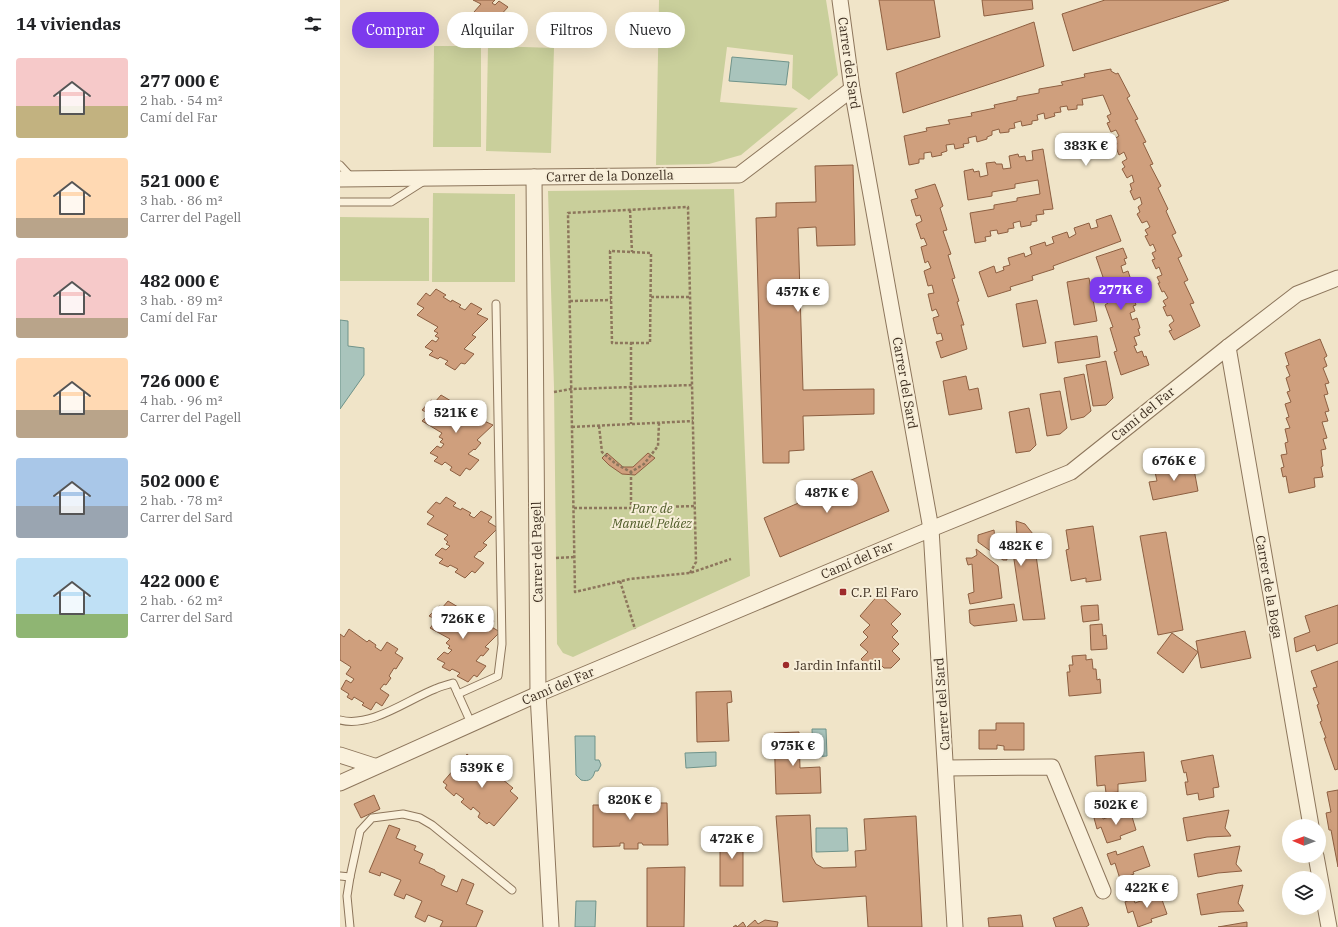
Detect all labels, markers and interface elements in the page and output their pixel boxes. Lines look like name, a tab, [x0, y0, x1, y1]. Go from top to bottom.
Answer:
chip: Comprar	[352, 12, 439, 48]
chip: Alquilar	[447, 12, 528, 48]
chip: Filtros	[536, 12, 607, 48]
chip: Nuevo	[615, 12, 685, 48]
text: 14 viviendas	[16, 13, 121, 35]
icon: filters	[302, 13, 324, 35]
street label: Carrer del Sard	[834, 16, 864, 110]
text: 277 000 €	[140, 70, 220, 92]
icon: home	[48, 74, 96, 122]
text: 2 hab. · 54 m²	[140, 92, 223, 109]
text: Camí del Far	[140, 109, 217, 126]
pin: 383K €	[1053, 133, 1119, 167]
text: 383K €	[1064, 137, 1108, 154]
street label: Carrer de la Donzella	[546, 166, 674, 186]
text: 521 000 €	[140, 170, 220, 192]
icon: home	[48, 174, 96, 222]
text: 3 hab. · 86 m²	[140, 192, 223, 209]
text: Carrer del Pagell	[140, 209, 241, 226]
text: 482 000 €	[140, 270, 220, 292]
icon: home	[48, 274, 96, 322]
pin: 277K €	[1088, 277, 1154, 311]
pin: 457K €	[765, 279, 831, 313]
text: 277K €	[1099, 281, 1143, 298]
text: 457K €	[776, 283, 820, 300]
text: 3 hab. · 89 m²	[140, 292, 223, 309]
text: Camí del Far	[140, 309, 217, 326]
street label: Carrer del Sard	[889, 336, 921, 430]
text: 726 000 €	[140, 370, 220, 392]
icon: home	[48, 374, 96, 422]
street label: Camí del Far	[1108, 383, 1179, 445]
text: 4 hab. · 96 m²	[140, 392, 223, 409]
pin: 521K €	[423, 400, 489, 434]
text: 521K €	[434, 404, 478, 421]
text: Carrer del Pagell	[140, 409, 241, 426]
pin: 676K €	[1141, 448, 1207, 482]
text: 676K €	[1152, 452, 1196, 469]
text: 502 000 €	[140, 470, 220, 492]
icon: home	[48, 474, 96, 522]
pin: 487K €	[794, 480, 860, 514]
text: 487K €	[805, 484, 849, 501]
text: 2 hab. · 78 m²	[140, 492, 223, 509]
park label: Parc de Manuel Peláez	[611, 500, 692, 532]
street label: Carrer del Pagell	[528, 501, 546, 603]
text: Carrer del Sard	[140, 509, 233, 526]
pin: 482K €	[988, 533, 1054, 567]
street label: Carrer de la Boga	[1252, 534, 1286, 640]
street label: Camí del Far	[818, 537, 896, 583]
text: 482K €	[999, 537, 1043, 554]
text: 422 000 €	[140, 570, 220, 592]
icon: home	[48, 574, 96, 622]
place label: C.P. El Faro	[851, 584, 918, 601]
marker: C.P. El Faro	[838, 587, 848, 597]
text: 2 hab. · 62 m²	[140, 592, 223, 609]
pin: 726K €	[430, 606, 496, 640]
text: Carrer del Sard	[140, 609, 233, 626]
text: 726K €	[441, 610, 485, 627]
place label: Jardin Infantil	[794, 657, 881, 674]
street label: Carrer del Sard	[930, 657, 954, 751]
marker: Jardin Infantil	[781, 660, 791, 670]
street label: Camí del Far	[519, 663, 597, 709]
pin: 975K €	[760, 733, 826, 767]
text: 975K €	[771, 737, 815, 754]
pin: 539K €	[449, 755, 515, 789]
text: 539K €	[460, 759, 504, 776]
pin: 820K €	[597, 787, 663, 821]
text: 820K €	[608, 791, 652, 808]
pin: 502K €	[1083, 792, 1149, 826]
text: 502K €	[1094, 796, 1138, 813]
north arrow	[1282, 819, 1326, 863]
map controls	[1282, 819, 1326, 915]
pin: 472K €	[699, 826, 765, 860]
text: 472K €	[710, 830, 754, 847]
button: layers	[1282, 871, 1326, 915]
pin: 422K €	[1114, 875, 1180, 909]
text: 422K €	[1125, 879, 1169, 896]

